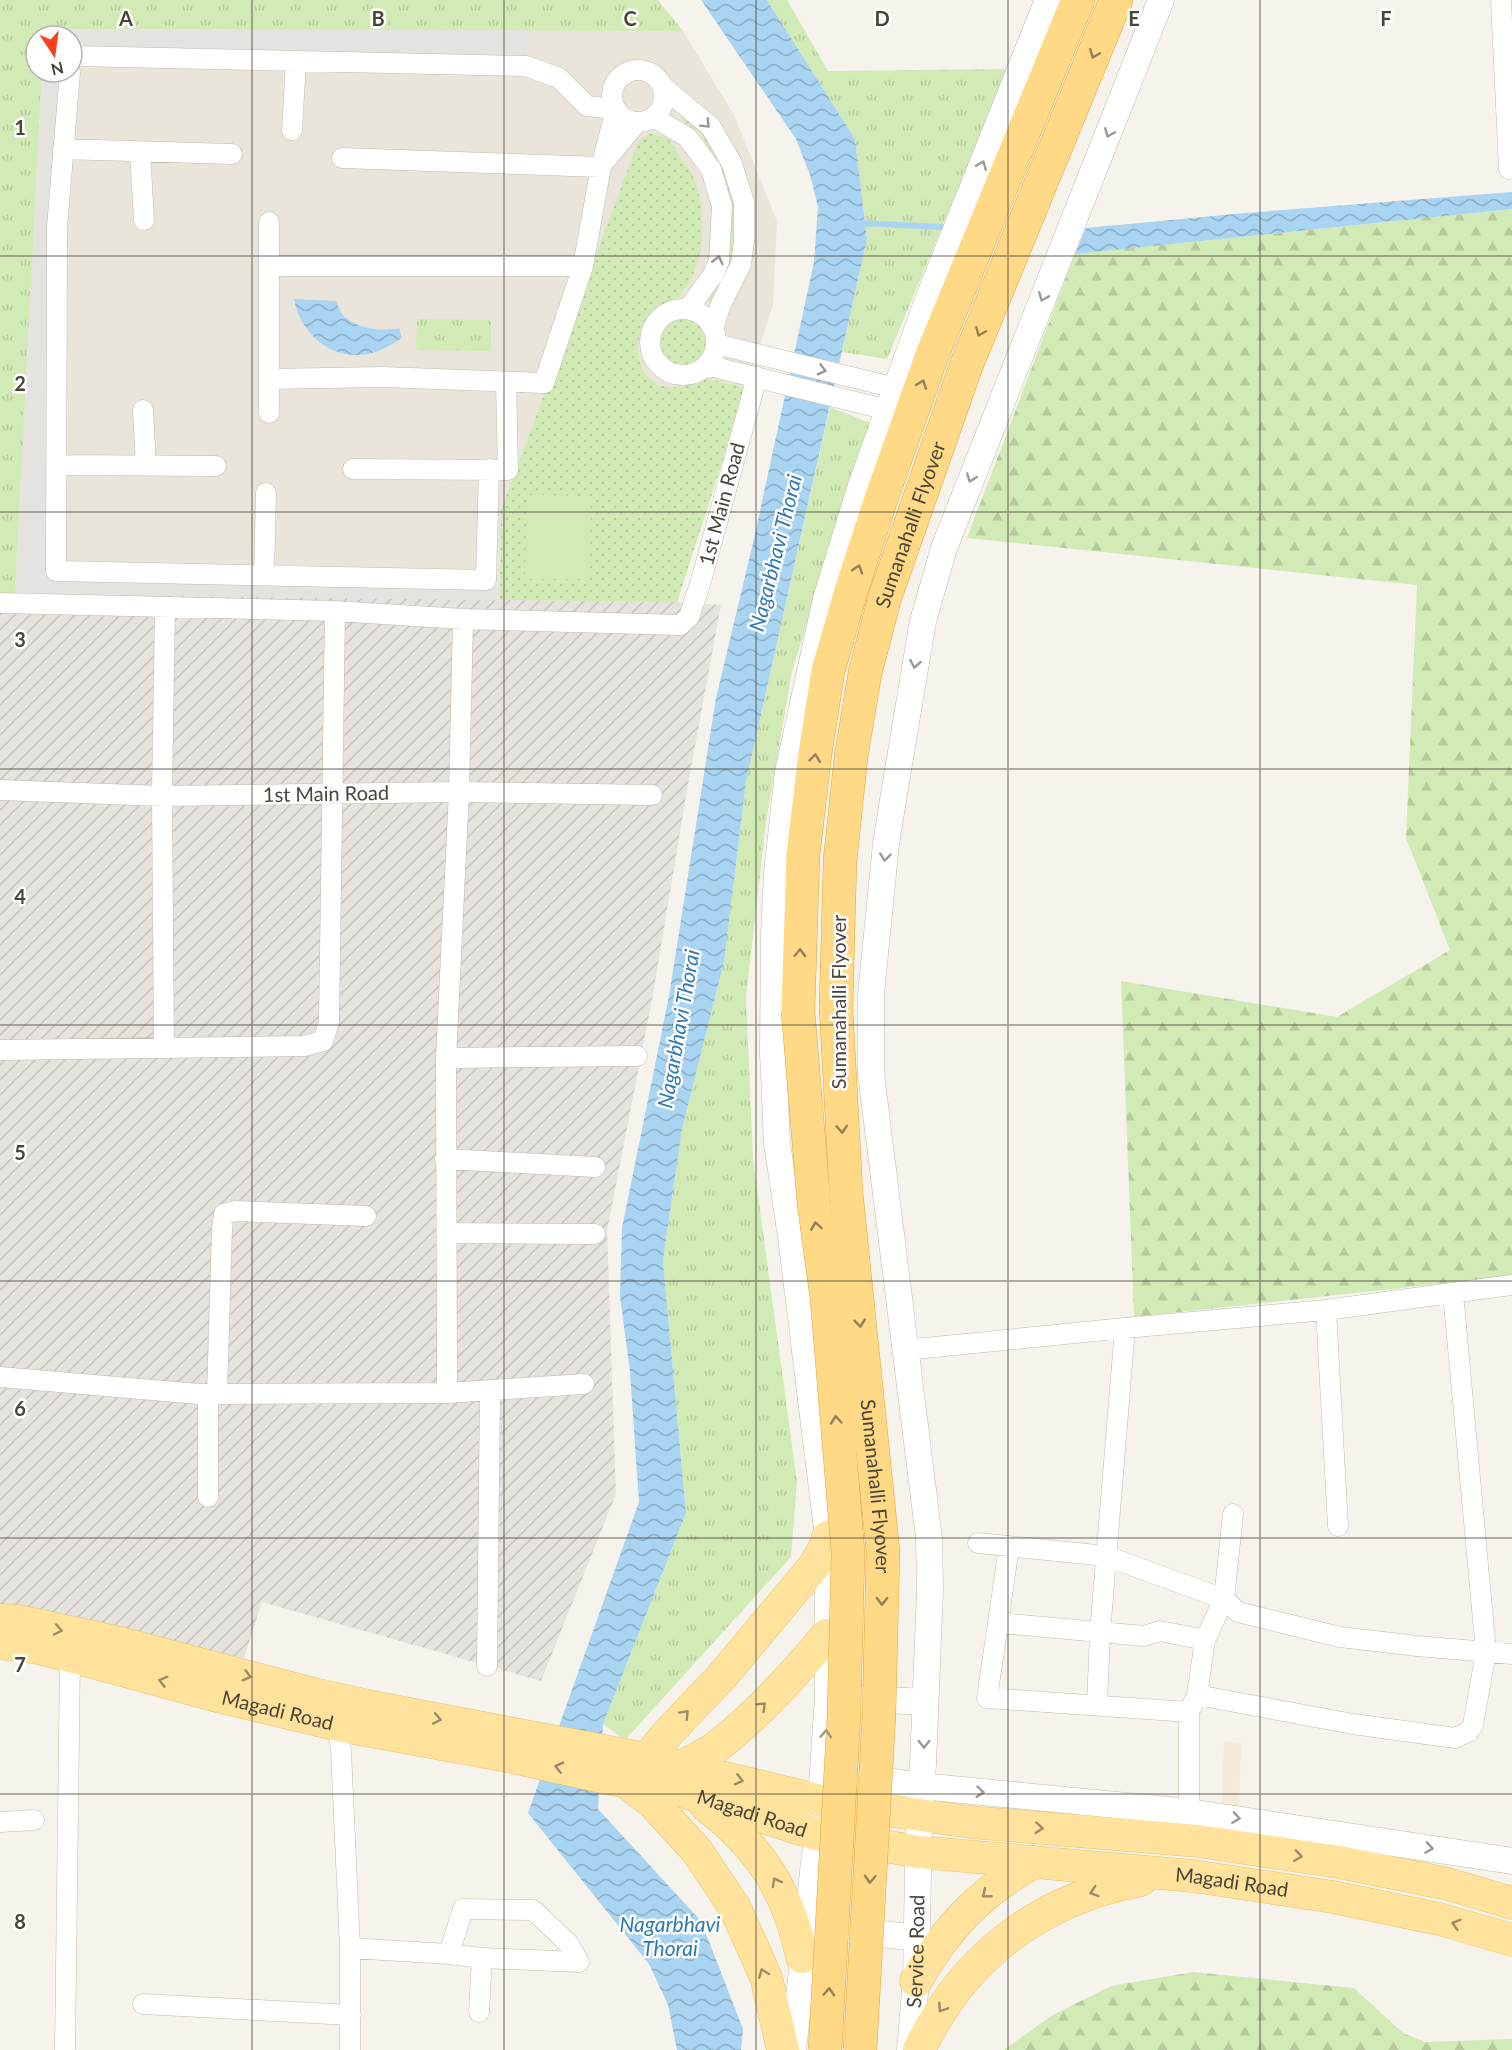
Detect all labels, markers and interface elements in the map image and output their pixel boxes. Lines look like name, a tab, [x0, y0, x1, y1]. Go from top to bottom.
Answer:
text: A	[118, 6, 133, 30]
text: B	[371, 6, 385, 30]
text: C	[623, 6, 637, 30]
text: D	[874, 6, 890, 30]
text: E	[1128, 6, 1140, 30]
text: F	[1380, 6, 1392, 30]
north arrow	[24, 24, 84, 84]
one-way arrow	[1089, 48, 1101, 59]
text: N	[49, 58, 66, 80]
text: 1	[14, 115, 26, 139]
one-way arrow	[699, 117, 710, 128]
one-way arrow	[1104, 126, 1116, 137]
one-way arrow	[975, 160, 987, 171]
one-way arrow	[710, 255, 723, 265]
one-way arrow	[1038, 291, 1050, 302]
one-way arrow	[975, 325, 987, 336]
one-way arrow	[817, 362, 827, 375]
text: 2	[14, 371, 26, 395]
one-way arrow	[915, 379, 928, 390]
street label: Sumanahalli Flyover	[870, 437, 950, 610]
street label: 1st Main Road	[693, 440, 749, 568]
water label: Nagarbhavi Thorai	[743, 471, 806, 634]
one-way arrow	[966, 472, 978, 483]
one-way arrow	[851, 564, 864, 575]
text: 3	[14, 627, 26, 651]
one-way arrow	[910, 660, 922, 669]
one-way arrow	[808, 754, 821, 763]
street label: 1st Main Road	[263, 780, 389, 806]
one-way arrow	[879, 852, 892, 861]
text: 4	[14, 884, 26, 908]
street label: Sumanahalli Flyover	[826, 914, 850, 1089]
water label: Nagarbhavi Thorai	[651, 947, 704, 1110]
one-way arrow	[794, 948, 806, 957]
one-way arrow	[835, 1124, 848, 1133]
text: 5	[14, 1140, 26, 1164]
one-way arrow	[811, 1221, 823, 1230]
one-way arrow	[853, 1318, 866, 1328]
text: 6	[14, 1396, 26, 1420]
street label: Sumanahalli Flyover	[856, 1398, 896, 1574]
one-way arrow	[830, 1415, 843, 1424]
one-way arrow	[876, 1596, 889, 1605]
one-way arrow	[52, 1622, 62, 1635]
text: 7	[14, 1652, 26, 1676]
one-way arrow	[242, 1669, 252, 1682]
one-way arrow	[158, 1676, 168, 1688]
street label: Magadi Road	[220, 1685, 336, 1735]
one-way arrow	[756, 1702, 766, 1713]
one-way arrow	[678, 1711, 689, 1722]
one-way arrow	[432, 1712, 442, 1725]
one-way arrow	[819, 1730, 832, 1739]
one-way arrow	[918, 1740, 930, 1749]
one-way arrow	[554, 1761, 564, 1774]
one-way arrow	[734, 1773, 744, 1786]
street label: Magadi Road	[694, 1784, 810, 1841]
one-way arrow	[975, 1785, 984, 1798]
one-way arrow	[1232, 1811, 1241, 1824]
one-way arrow	[1034, 1821, 1043, 1834]
one-way arrow	[1424, 1841, 1434, 1853]
one-way arrow	[1293, 1850, 1302, 1862]
street label: Magadi Road	[1174, 1861, 1290, 1901]
one-way arrow	[863, 1875, 876, 1884]
one-way arrow	[772, 1878, 783, 1888]
one-way arrow	[1089, 1885, 1100, 1897]
one-way arrow	[982, 1887, 993, 1898]
street label: Service Road	[901, 1894, 929, 2009]
text: 8	[14, 1909, 26, 1933]
water label: Nagarbhavi Thorai	[620, 1911, 721, 1960]
one-way arrow	[1451, 1918, 1461, 1931]
one-way arrow	[758, 1968, 771, 1979]
one-way arrow	[822, 1987, 835, 1996]
one-way arrow	[938, 2002, 950, 2012]

